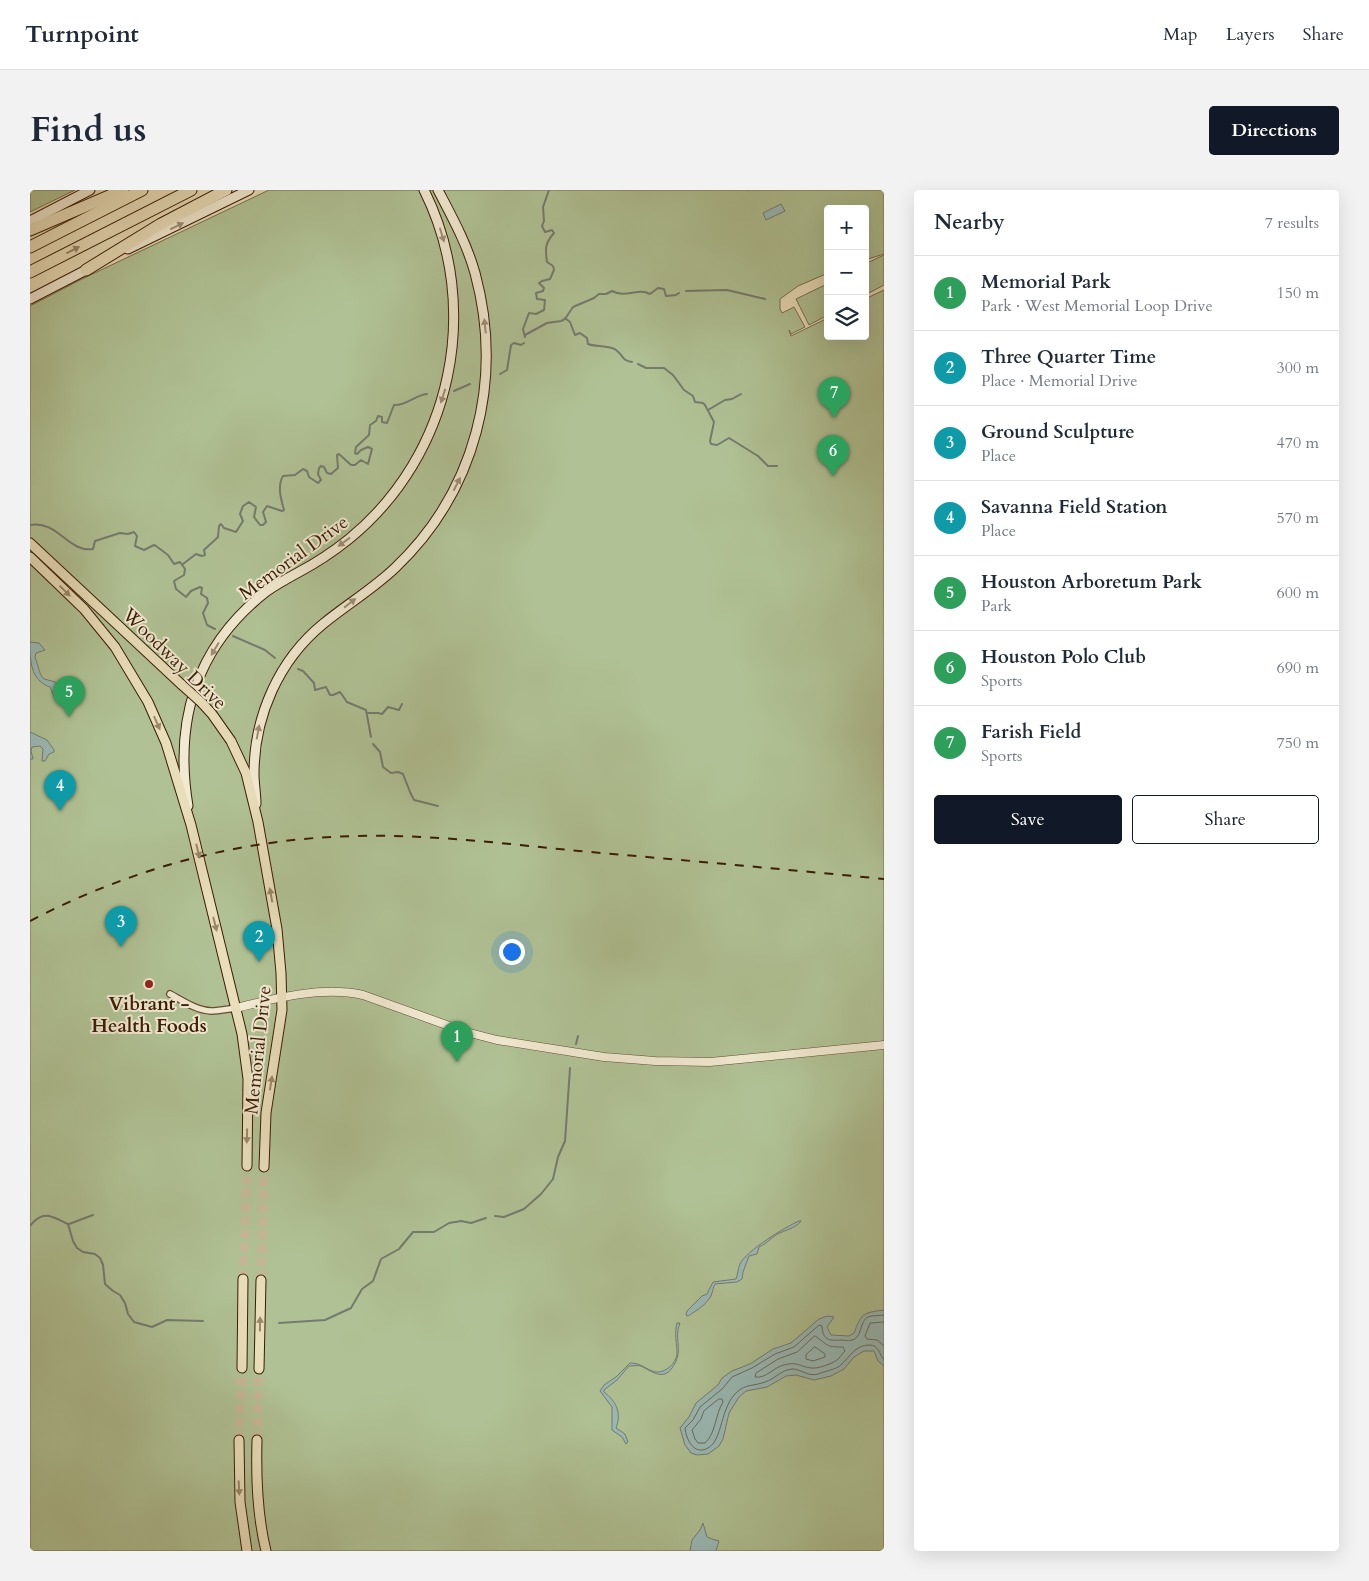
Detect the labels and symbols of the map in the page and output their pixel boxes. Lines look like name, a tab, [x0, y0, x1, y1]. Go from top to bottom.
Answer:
one-way arrow	[170, 222, 184, 230]
one-way arrow	[439, 228, 447, 243]
one-way arrow	[66, 246, 81, 254]
one-way arrow	[481, 318, 489, 334]
pin: 7	[818, 377, 850, 418]
one-way arrow	[439, 388, 447, 403]
pin: 6	[817, 435, 849, 476]
one-way arrow	[453, 477, 461, 491]
street label: Memorial Drive	[234, 509, 354, 606]
one-way arrow	[337, 537, 351, 547]
one-way arrow	[59, 584, 71, 596]
one-way arrow	[343, 598, 356, 609]
street label: Woodway Drive	[116, 601, 232, 715]
one-way arrow	[210, 642, 219, 655]
pin: 5	[53, 676, 85, 717]
one-way arrow	[154, 716, 162, 730]
one-way arrow	[255, 724, 263, 740]
pin: 4	[44, 770, 76, 811]
one-way arrow	[194, 844, 202, 859]
one-way arrow	[267, 886, 275, 902]
pin: 3	[105, 906, 137, 947]
one-way arrow	[211, 917, 219, 932]
pin: 2	[243, 921, 275, 962]
your location	[499, 939, 525, 965]
marker: Vibrant - Health Foods	[143, 978, 155, 990]
street label: Memorial Drive	[238, 984, 278, 1116]
place label: Vibrant - Health Foods	[91, 991, 207, 1039]
pin: 1	[441, 1021, 473, 1062]
one-way arrow	[267, 1075, 275, 1091]
one-way arrow	[243, 1128, 251, 1144]
one-way arrow	[256, 1316, 264, 1332]
one-way arrow	[235, 1481, 243, 1497]

